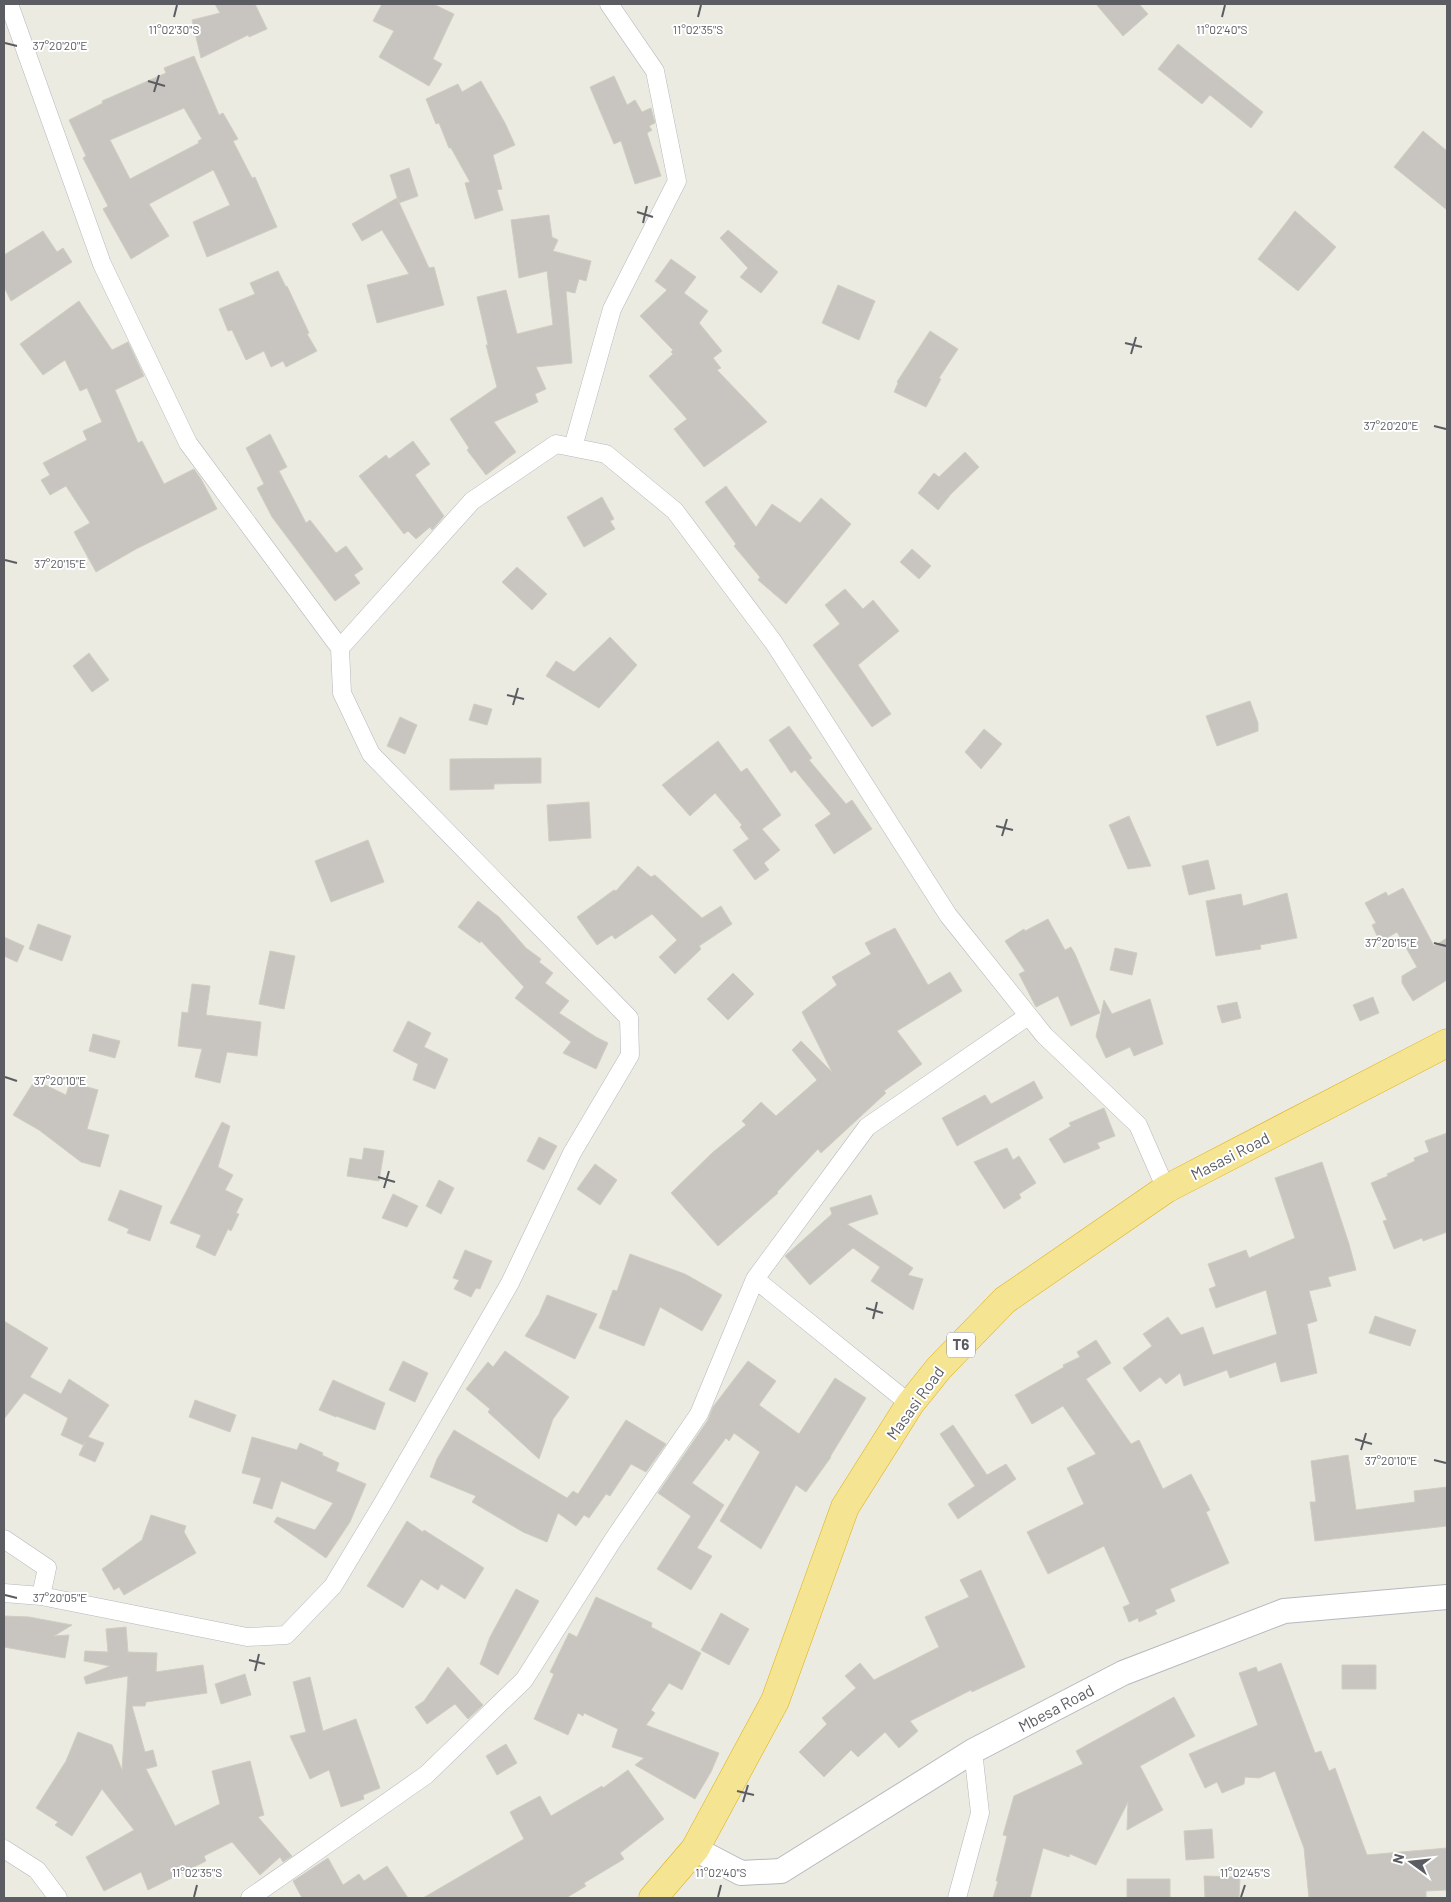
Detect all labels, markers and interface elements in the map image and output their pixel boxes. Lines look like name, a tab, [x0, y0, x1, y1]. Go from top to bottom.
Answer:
text: 11°02'30"S	[149, 22, 199, 36]
text: 11°02'35"S	[673, 22, 723, 36]
text: 11°02'40"S	[1196, 22, 1248, 36]
text: 37°20'20"E	[33, 38, 87, 52]
text: 37°20'20"E	[1364, 418, 1418, 432]
text: 37°20'15"E	[34, 556, 86, 570]
text: 37°20'15"E	[1365, 935, 1417, 949]
text: 37°20'10"E	[34, 1073, 86, 1087]
street label: Masasi Road	[1187, 1128, 1272, 1184]
road number: T6	[947, 1332, 975, 1358]
street label: Masasi Road	[882, 1362, 948, 1443]
text: 37°20'10"E	[1365, 1453, 1417, 1467]
text: 37°20'05"E	[33, 1590, 87, 1604]
street label: Mbesa Road	[1015, 1680, 1097, 1735]
north arrow	[1386, 1837, 1436, 1887]
text: N	[1389, 1852, 1407, 1865]
text: 11°02'35"S	[172, 1865, 222, 1879]
text: 11°02'40"S	[695, 1865, 747, 1879]
text: 11°02'45"S	[1220, 1865, 1270, 1879]

